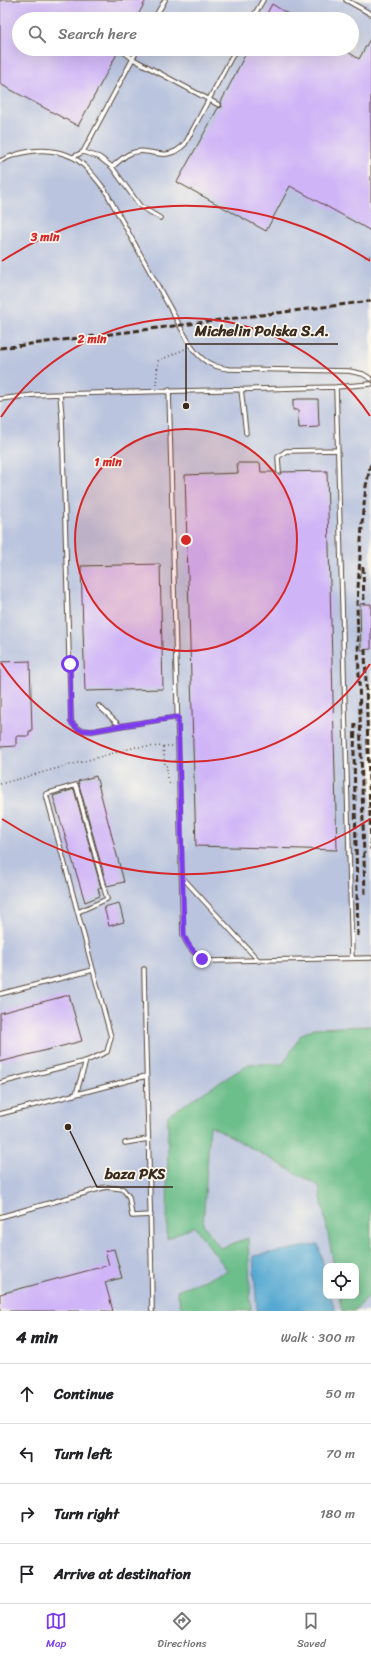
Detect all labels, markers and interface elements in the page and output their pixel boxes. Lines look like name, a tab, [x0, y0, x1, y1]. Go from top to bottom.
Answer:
search box	[12, 12, 359, 56]
text: Search here	[58, 21, 137, 47]
icon: search	[26, 23, 48, 45]
text: 3 min	[30, 226, 60, 248]
callout: Michelin Polska S.A.	[186, 317, 338, 344]
text: Michelin Polska S.A.	[194, 318, 329, 344]
text: 2 min	[76, 328, 107, 350]
text: 1 min	[94, 451, 122, 473]
centre of rings	[179, 533, 193, 547]
route start	[61, 655, 79, 673]
route end	[193, 950, 211, 968]
callout: baza PKS	[97, 1160, 173, 1187]
text: baza PKS	[104, 1161, 166, 1187]
map controls	[323, 1263, 359, 1299]
button: locate	[323, 1263, 359, 1299]
text: 4 min	[16, 1322, 58, 1352]
text: Walk · 300 m	[281, 1326, 355, 1349]
text: Continue	[54, 1381, 114, 1407]
text: 50 m	[325, 1382, 355, 1405]
icon: ahead	[16, 1383, 38, 1405]
text: Turn left	[54, 1441, 112, 1467]
text: 70 m	[326, 1442, 355, 1465]
icon: left	[16, 1443, 38, 1465]
text: Turn right	[54, 1501, 119, 1527]
text: 180 m	[320, 1502, 355, 1525]
icon: right	[16, 1503, 38, 1525]
text: Arrive at destination	[54, 1561, 191, 1587]
icon: arrive	[16, 1563, 38, 1585]
tab: Map	[45, 1610, 67, 1653]
tab: Directions	[157, 1610, 207, 1653]
tab: Saved	[297, 1610, 326, 1653]

